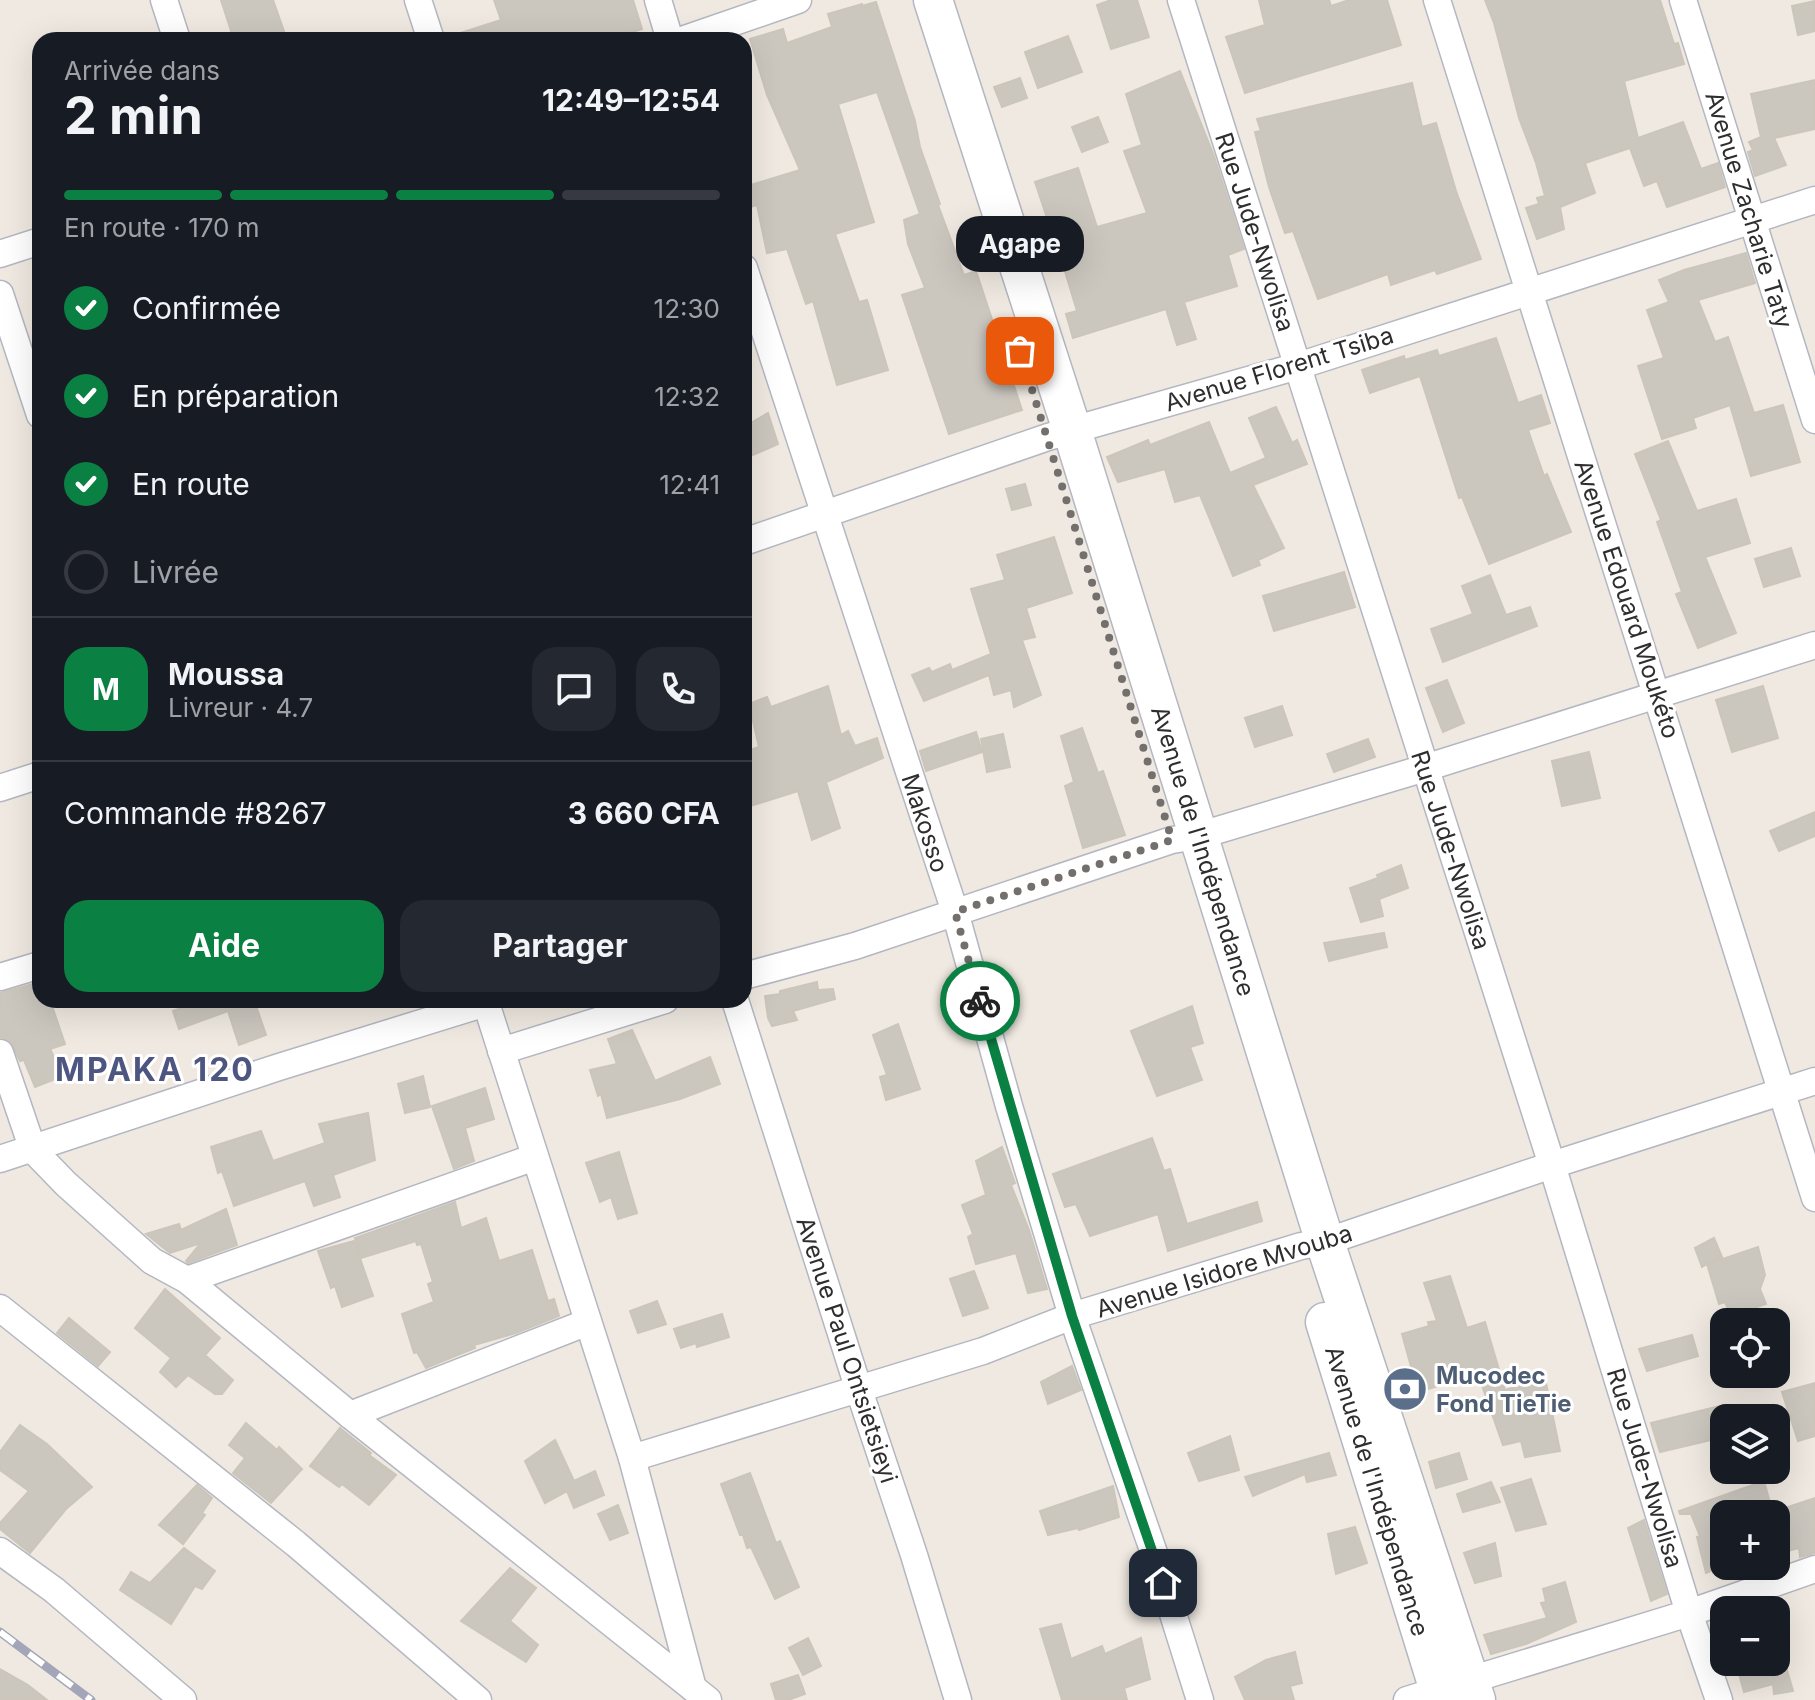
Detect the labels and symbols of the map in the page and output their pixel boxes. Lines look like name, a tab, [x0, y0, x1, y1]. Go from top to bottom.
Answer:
street label: Avenue Zacharie Taty	[1699, 88, 1799, 332]
street label: Rue Jude-Nwolisa	[1209, 129, 1301, 335]
callout: Agape	[956, 215, 1084, 271]
pin	[986, 317, 1054, 385]
street label: Avenue Florent Tsiba	[1161, 320, 1397, 418]
street label: Avenue Edouard Moukéto	[1568, 456, 1686, 742]
street label: Avenue de l'Indépendance	[1145, 702, 1261, 1000]
street label: Rue Jude-Nwolisa	[1405, 747, 1497, 953]
street label: Makosso	[895, 770, 955, 876]
courier	[940, 961, 1020, 1041]
district label: MPAKA 120	[55, 1050, 255, 1089]
street label: Avenue Paul Ontsietsieyi	[790, 1213, 904, 1487]
street label: Avenue Isidore Mvouba	[1092, 1218, 1356, 1324]
street label: Avenue de l'Indépendance	[1319, 1342, 1435, 1640]
place label: Mucodec Fond TieTie	[1436, 1361, 1572, 1418]
bank icon: Mucodec Fond TieTie	[1381, 1365, 1429, 1413]
street label: Rue Jude-Nwolisa	[1601, 1365, 1689, 1571]
pin	[1129, 1549, 1197, 1617]

